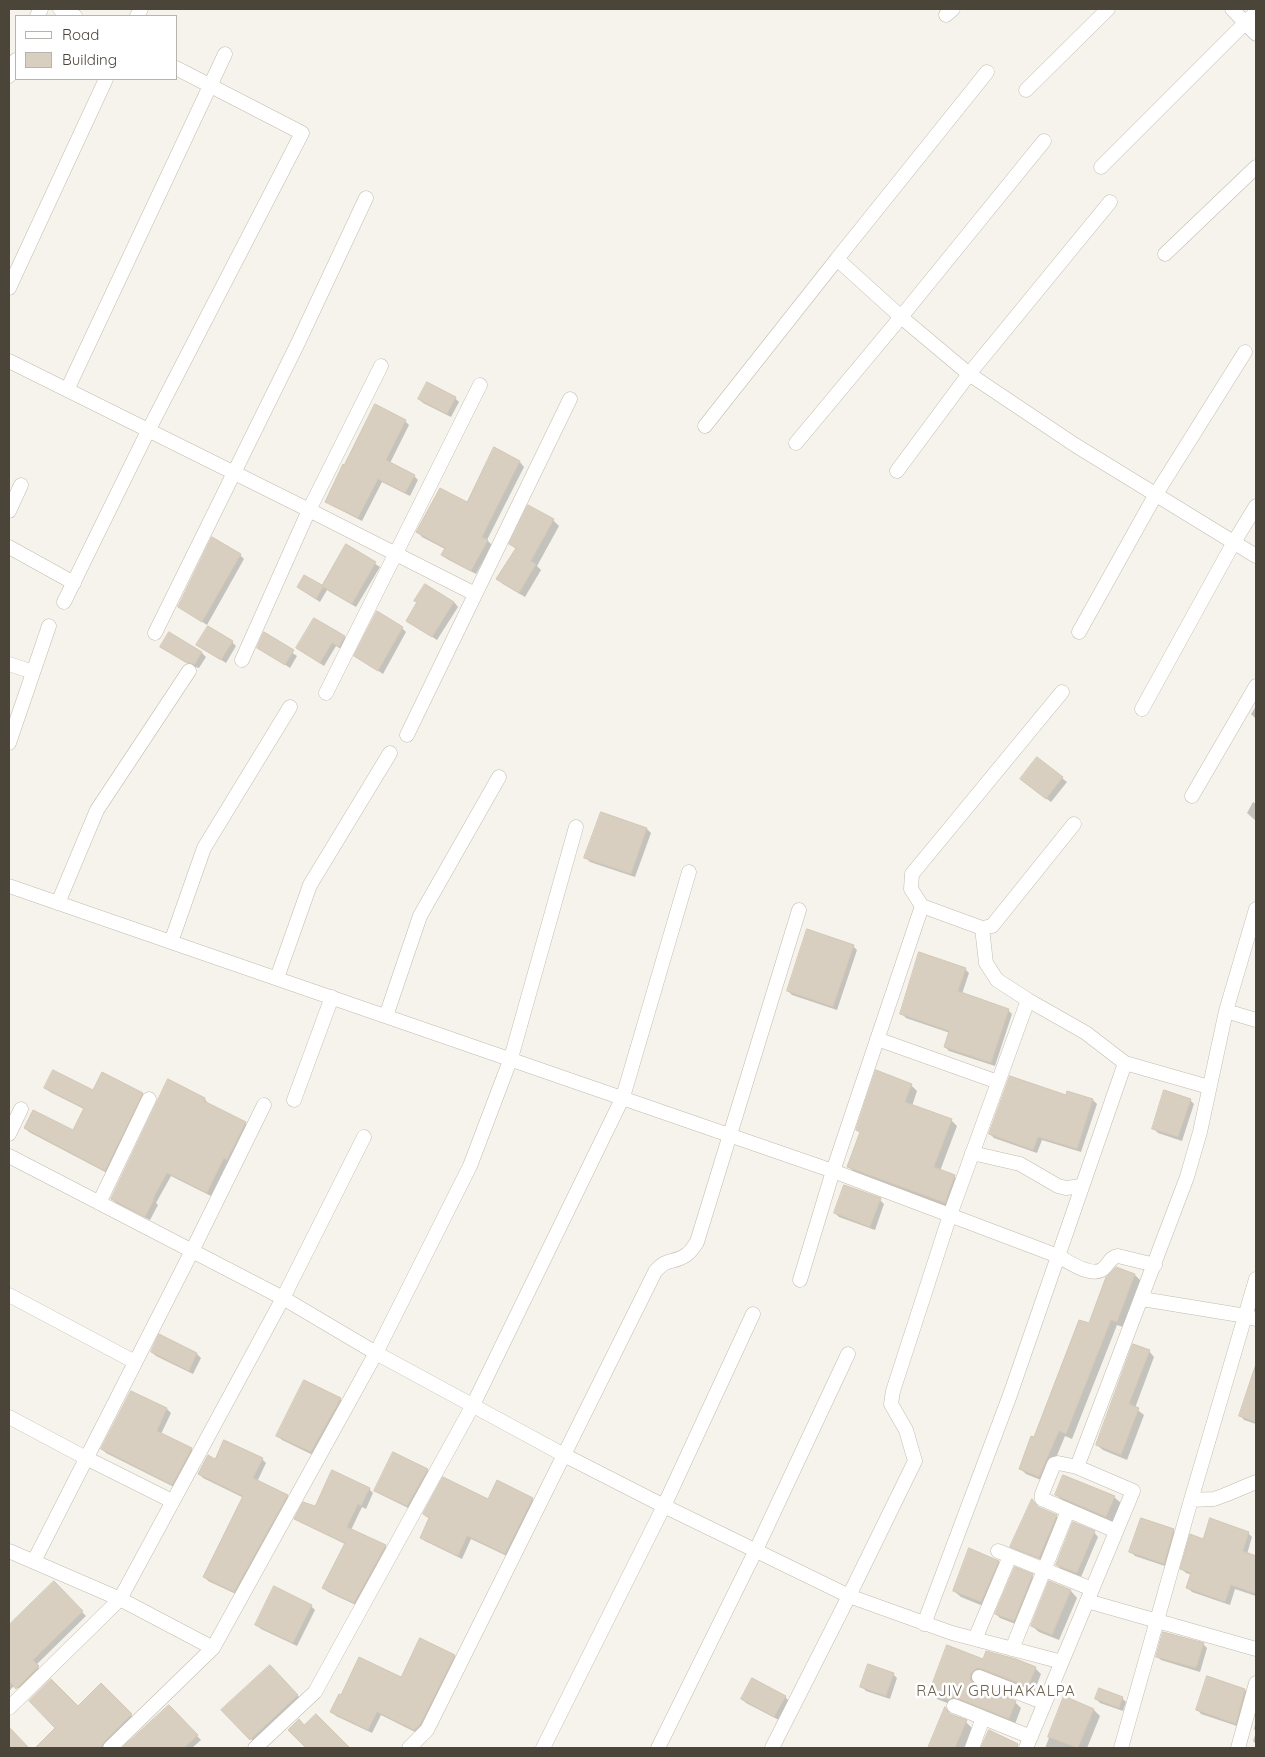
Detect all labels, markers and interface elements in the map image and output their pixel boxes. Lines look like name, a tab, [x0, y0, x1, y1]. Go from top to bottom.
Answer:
legend	[15, 15, 178, 80]
text: Road	[62, 25, 99, 44]
text: Building	[62, 50, 117, 69]
district label: RAJIV GRUHAKALPA	[914, 1682, 1078, 1700]

